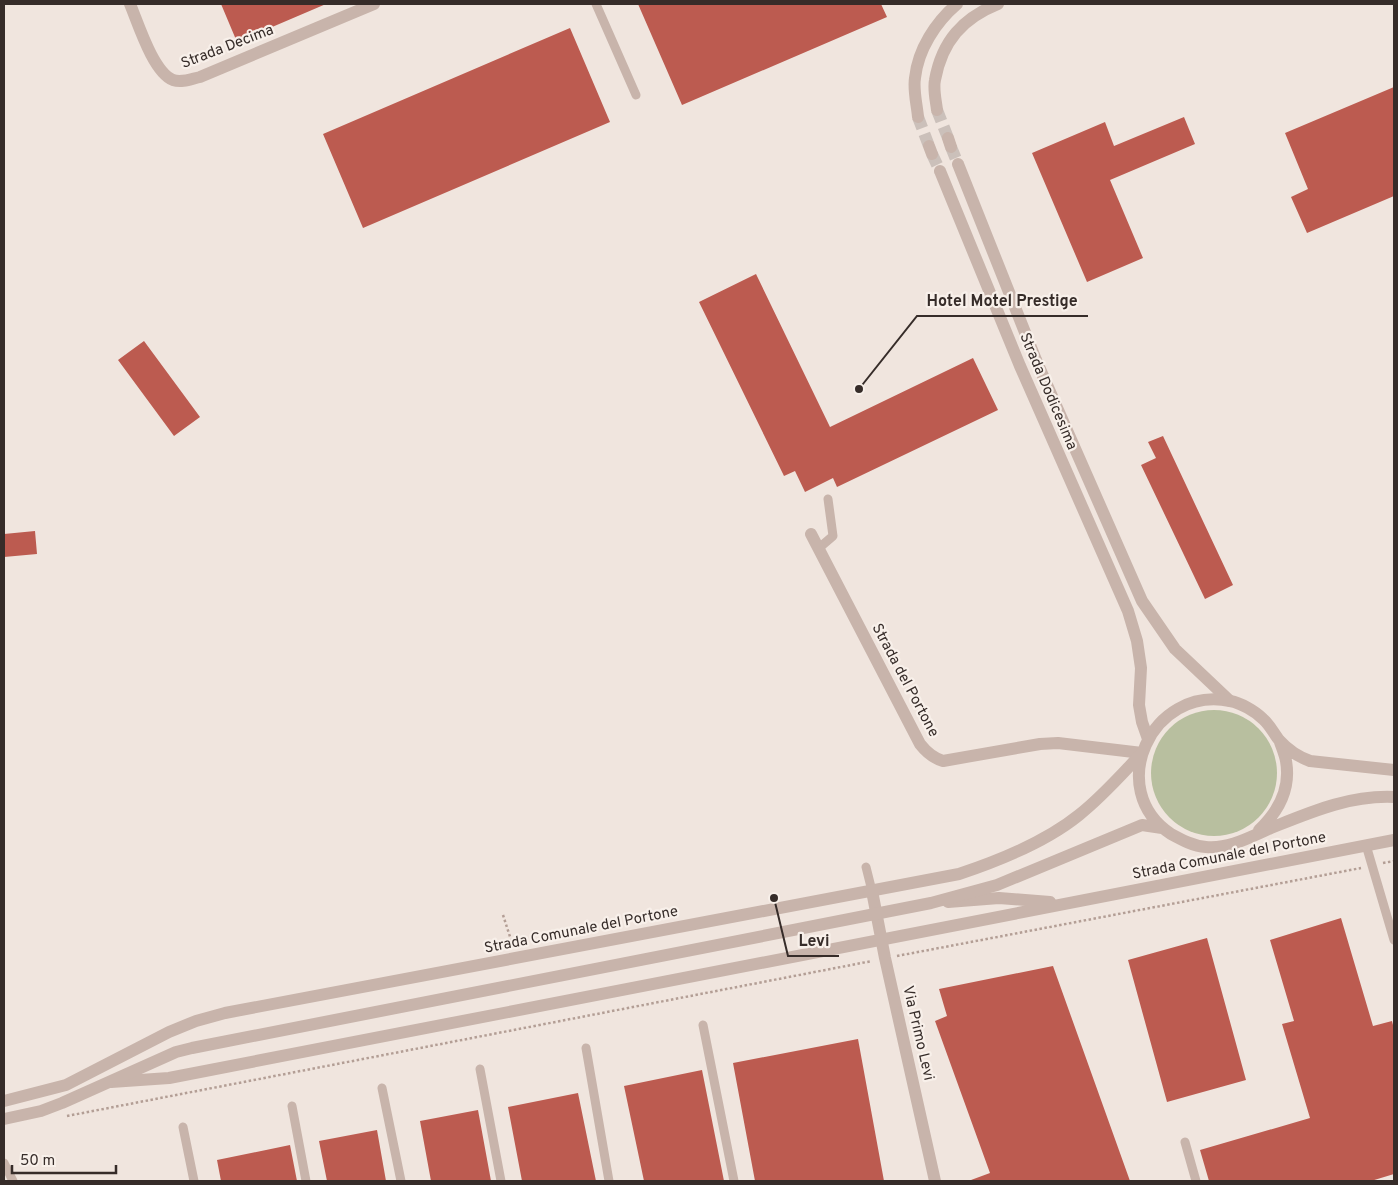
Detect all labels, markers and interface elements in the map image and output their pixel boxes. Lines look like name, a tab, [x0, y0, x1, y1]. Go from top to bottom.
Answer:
street label: Strada Decima	[178, 21, 277, 74]
callout: Hotel Motel Prestige	[917, 285, 1088, 316]
text: Hotel Motel Prestige	[926, 292, 1078, 312]
street label: Strada Dodicesima	[1014, 330, 1081, 453]
street label: Strada del Portone	[867, 621, 943, 741]
street label: Strada Comunale del Portone	[1131, 828, 1328, 885]
street label: Strada Comunale del Portone	[483, 902, 680, 959]
callout: Levi	[788, 925, 839, 956]
text: Levi	[798, 932, 830, 952]
street label: Via Primo Levi	[897, 984, 938, 1082]
scale bar	[12, 1142, 116, 1174]
text: 50 m	[20, 1152, 55, 1171]

